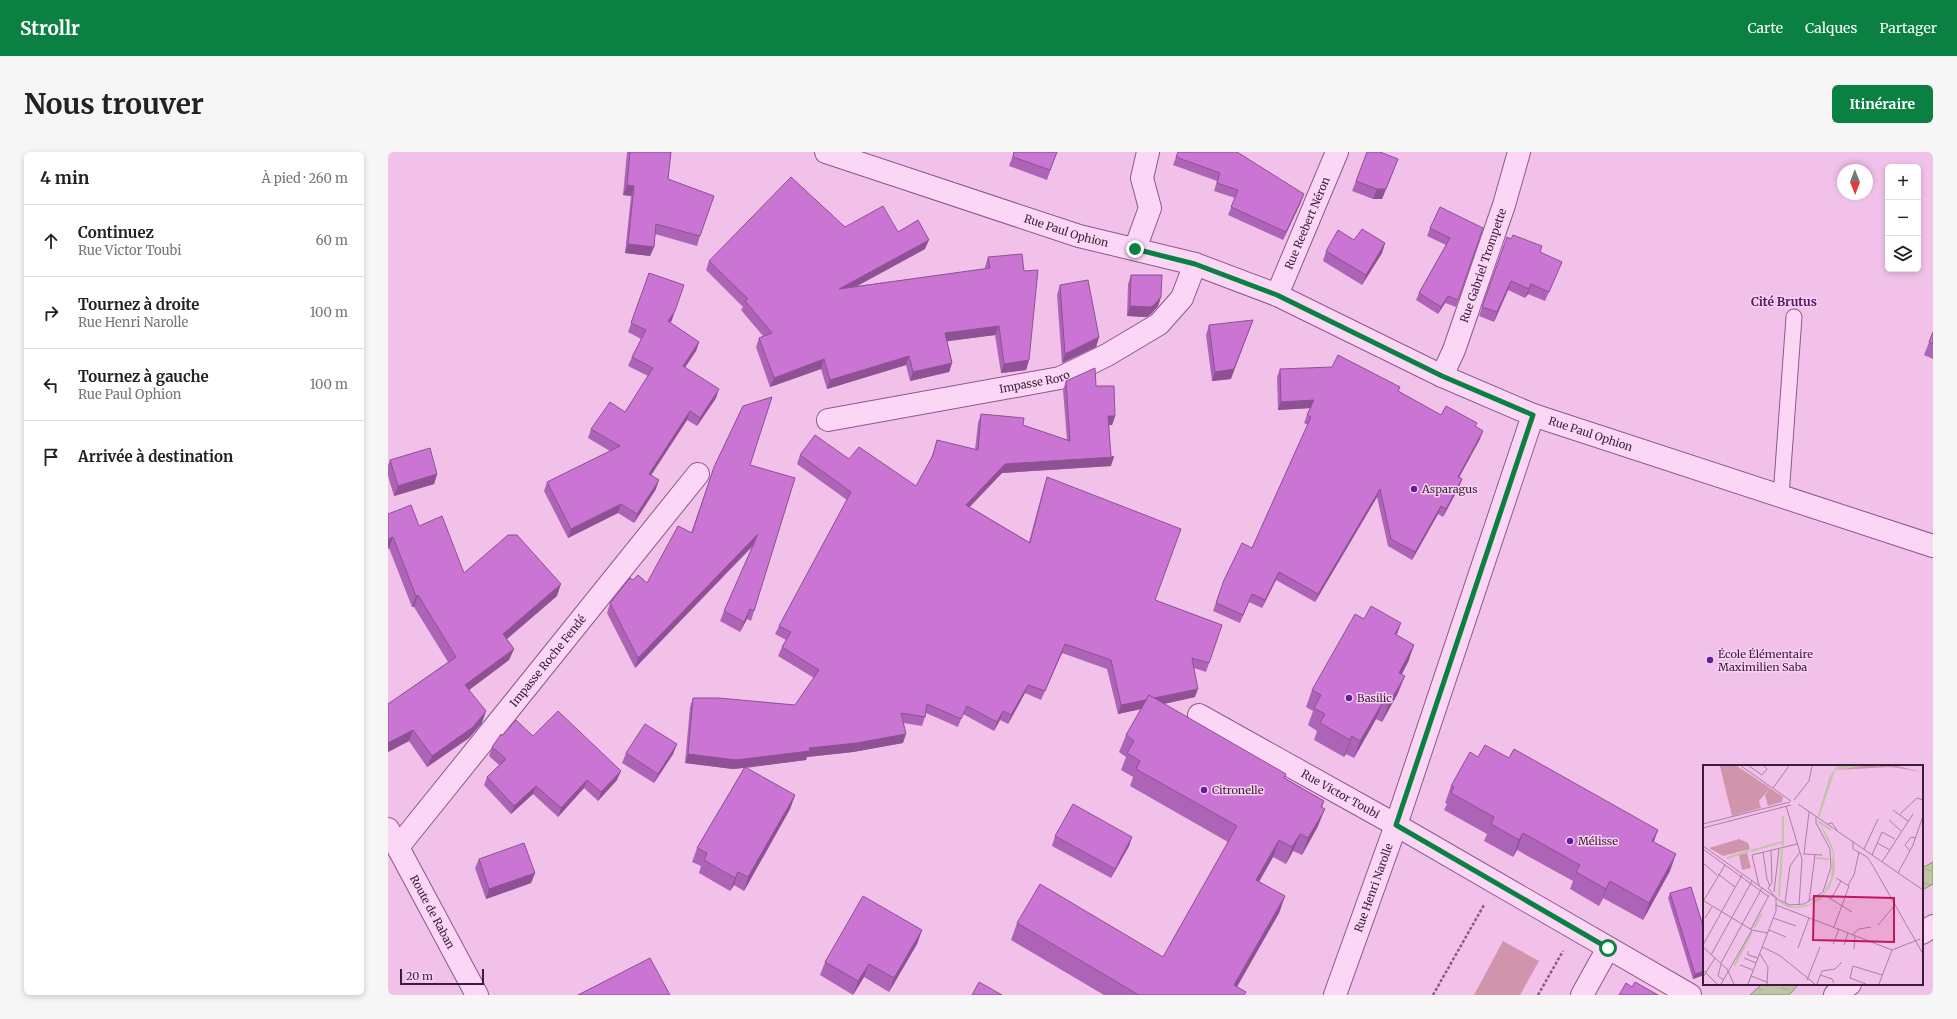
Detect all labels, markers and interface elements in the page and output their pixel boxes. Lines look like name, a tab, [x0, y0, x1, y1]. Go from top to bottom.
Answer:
text: Strollr	[20, 16, 80, 40]
text: Carte	[1747, 19, 1783, 37]
text: Calques	[1805, 19, 1857, 37]
text: Partager	[1879, 19, 1937, 37]
button: Itinéraire	[1832, 85, 1933, 123]
text: Nous trouver	[24, 86, 204, 122]
north arrow	[1837, 164, 1873, 200]
map controls	[1885, 164, 1921, 272]
button: +	[1885, 164, 1921, 200]
text: 4 min	[40, 167, 89, 189]
text: À pied · 260 m	[262, 170, 348, 187]
street label: Rue Reebert Néron	[1282, 174, 1333, 271]
button: −	[1885, 200, 1921, 236]
street label: Rue Gabriel Trompette	[1457, 206, 1509, 324]
street label: Rue Paul Ophion	[1022, 211, 1111, 250]
text: Continuez	[78, 223, 154, 242]
icon: ahead	[40, 230, 62, 252]
text: 60 m	[316, 232, 348, 249]
button: layers	[1885, 236, 1921, 272]
route end	[1126, 240, 1144, 258]
text: Rue Victor Toubi	[78, 242, 181, 259]
district label: Cité Brutus	[1751, 294, 1817, 309]
text: Tournez à droite	[78, 295, 199, 314]
icon: right	[40, 302, 62, 324]
text: 100 m	[310, 304, 348, 321]
text: Rue Henri Narolle	[78, 314, 188, 331]
text: Tournez à gauche	[78, 367, 209, 386]
street label: Impasse Roro	[998, 367, 1073, 396]
icon: left	[40, 374, 62, 396]
text: 100 m	[310, 376, 348, 393]
text: Rue Paul Ophion	[78, 386, 181, 403]
street label: Rue Paul Ophion	[1547, 414, 1635, 454]
icon: arrive	[40, 446, 62, 468]
text: Arrivée à destination	[78, 447, 233, 466]
place label: Asparagus	[1421, 482, 1478, 496]
marker: Asparagus	[1409, 484, 1419, 494]
street label: Impasse Roche Fendé	[507, 612, 589, 710]
place label: École Élémentaire Maximilien Saba	[1718, 647, 1813, 674]
marker: École Élémentaire Maximilien Saba	[1705, 655, 1715, 665]
place label: Basilic	[1357, 691, 1392, 705]
marker: Basilic	[1344, 693, 1354, 703]
inset map	[1703, 765, 1923, 985]
street label: Rue Victor Toubi	[1299, 766, 1383, 822]
place label: Citronelle	[1212, 783, 1264, 797]
marker: Citronelle	[1199, 785, 1209, 795]
place label: Mélisse	[1578, 834, 1618, 848]
marker: Mélisse	[1565, 836, 1575, 846]
street label: Rue Henri Narolle	[1351, 841, 1396, 934]
street label: Route de Raban	[407, 872, 458, 952]
route start	[1599, 939, 1617, 957]
scale bar	[400, 967, 484, 986]
text: 20 m	[406, 969, 433, 983]

